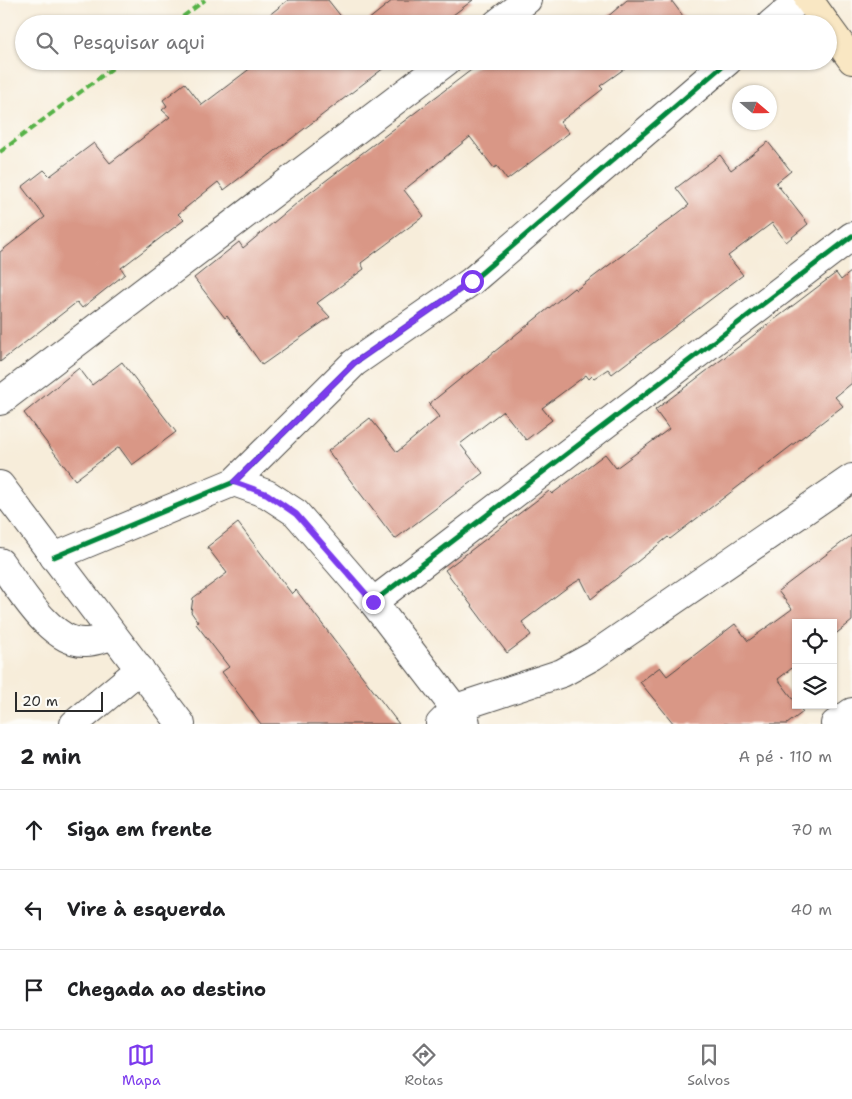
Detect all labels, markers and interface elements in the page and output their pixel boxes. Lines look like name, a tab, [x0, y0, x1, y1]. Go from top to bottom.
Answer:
search box	[15, 15, 837, 70]
icon: search	[33, 29, 61, 57]
text: Pesquisar aqui	[73, 30, 205, 55]
north arrow	[732, 85, 777, 130]
route start	[461, 270, 484, 293]
route end	[362, 591, 385, 614]
map controls	[792, 619, 837, 709]
button: locate	[792, 619, 837, 664]
button: layers	[792, 664, 837, 709]
scale bar	[15, 689, 102, 712]
text: 20 m	[22, 692, 58, 710]
text: 2 min	[20, 743, 81, 771]
text: A pé · 110 m	[739, 746, 832, 767]
icon: ahead	[20, 816, 48, 844]
text: Siga em frente	[67, 817, 212, 842]
text: 70 m	[791, 819, 832, 840]
icon: left	[20, 896, 48, 924]
text: Vire à esquerda	[67, 897, 225, 922]
text: 40 m	[790, 899, 832, 920]
icon: arrive	[20, 976, 48, 1004]
text: Chegada ao destino	[67, 977, 266, 1002]
tab: Mapa	[122, 1041, 161, 1089]
tab: Rotas	[404, 1041, 443, 1089]
tab: Salvos	[687, 1041, 730, 1089]

